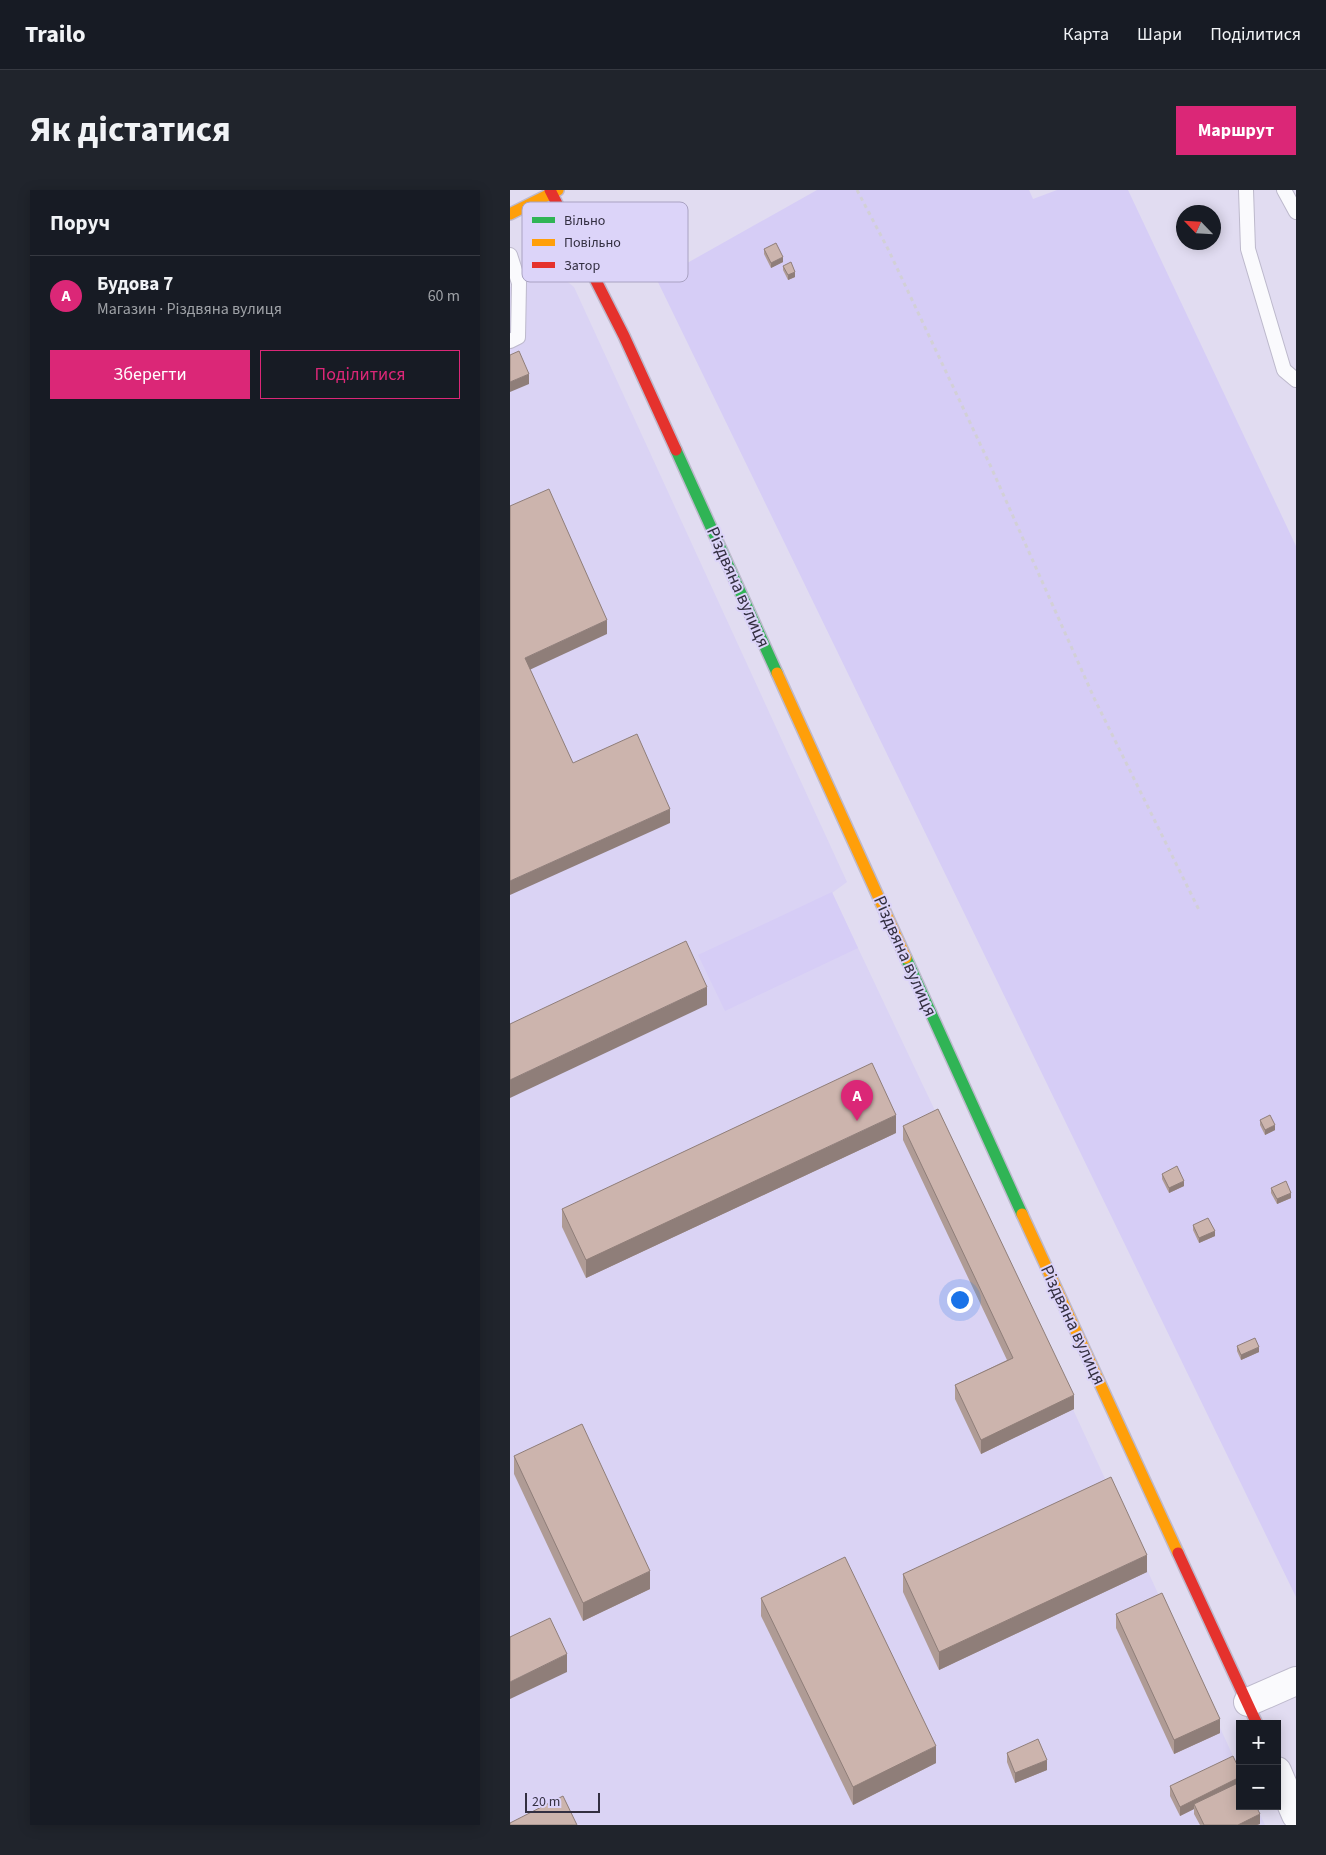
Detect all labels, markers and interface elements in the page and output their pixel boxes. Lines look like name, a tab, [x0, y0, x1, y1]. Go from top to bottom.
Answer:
text: Trailo	[25, 17, 86, 52]
text: Карта	[1063, 22, 1109, 47]
text: Шари	[1137, 22, 1182, 47]
text: Поділитися	[1210, 22, 1301, 47]
text: Як дістатися	[30, 105, 231, 155]
button: Маршрут	[1176, 106, 1296, 155]
legend	[522, 202, 688, 282]
north arrow	[1176, 205, 1221, 250]
text: Поруч	[50, 208, 110, 238]
text: Вільно	[564, 211, 605, 231]
text: Повільно	[564, 233, 621, 253]
text: Затор	[564, 256, 600, 276]
text: Будова 7	[97, 271, 173, 298]
text: A	[61, 285, 71, 307]
text: 60 m	[428, 285, 460, 307]
text: Магазин · Різдвяна вулиця	[97, 298, 282, 320]
button: Зберегти	[50, 350, 250, 399]
button: Поділитися	[260, 350, 460, 399]
street label: Різдвяна вулиця	[700, 523, 776, 651]
street label: Різдвяна вулиця	[867, 892, 943, 1020]
pin: A	[841, 1080, 873, 1121]
street label: Різдвяна вулиця	[1034, 1261, 1112, 1389]
your location	[947, 1287, 973, 1313]
map controls	[1236, 1720, 1281, 1810]
button: +	[1236, 1720, 1281, 1765]
button: −	[1236, 1765, 1281, 1810]
scale bar	[525, 1790, 600, 1813]
text: 20 m	[532, 1792, 560, 1812]

